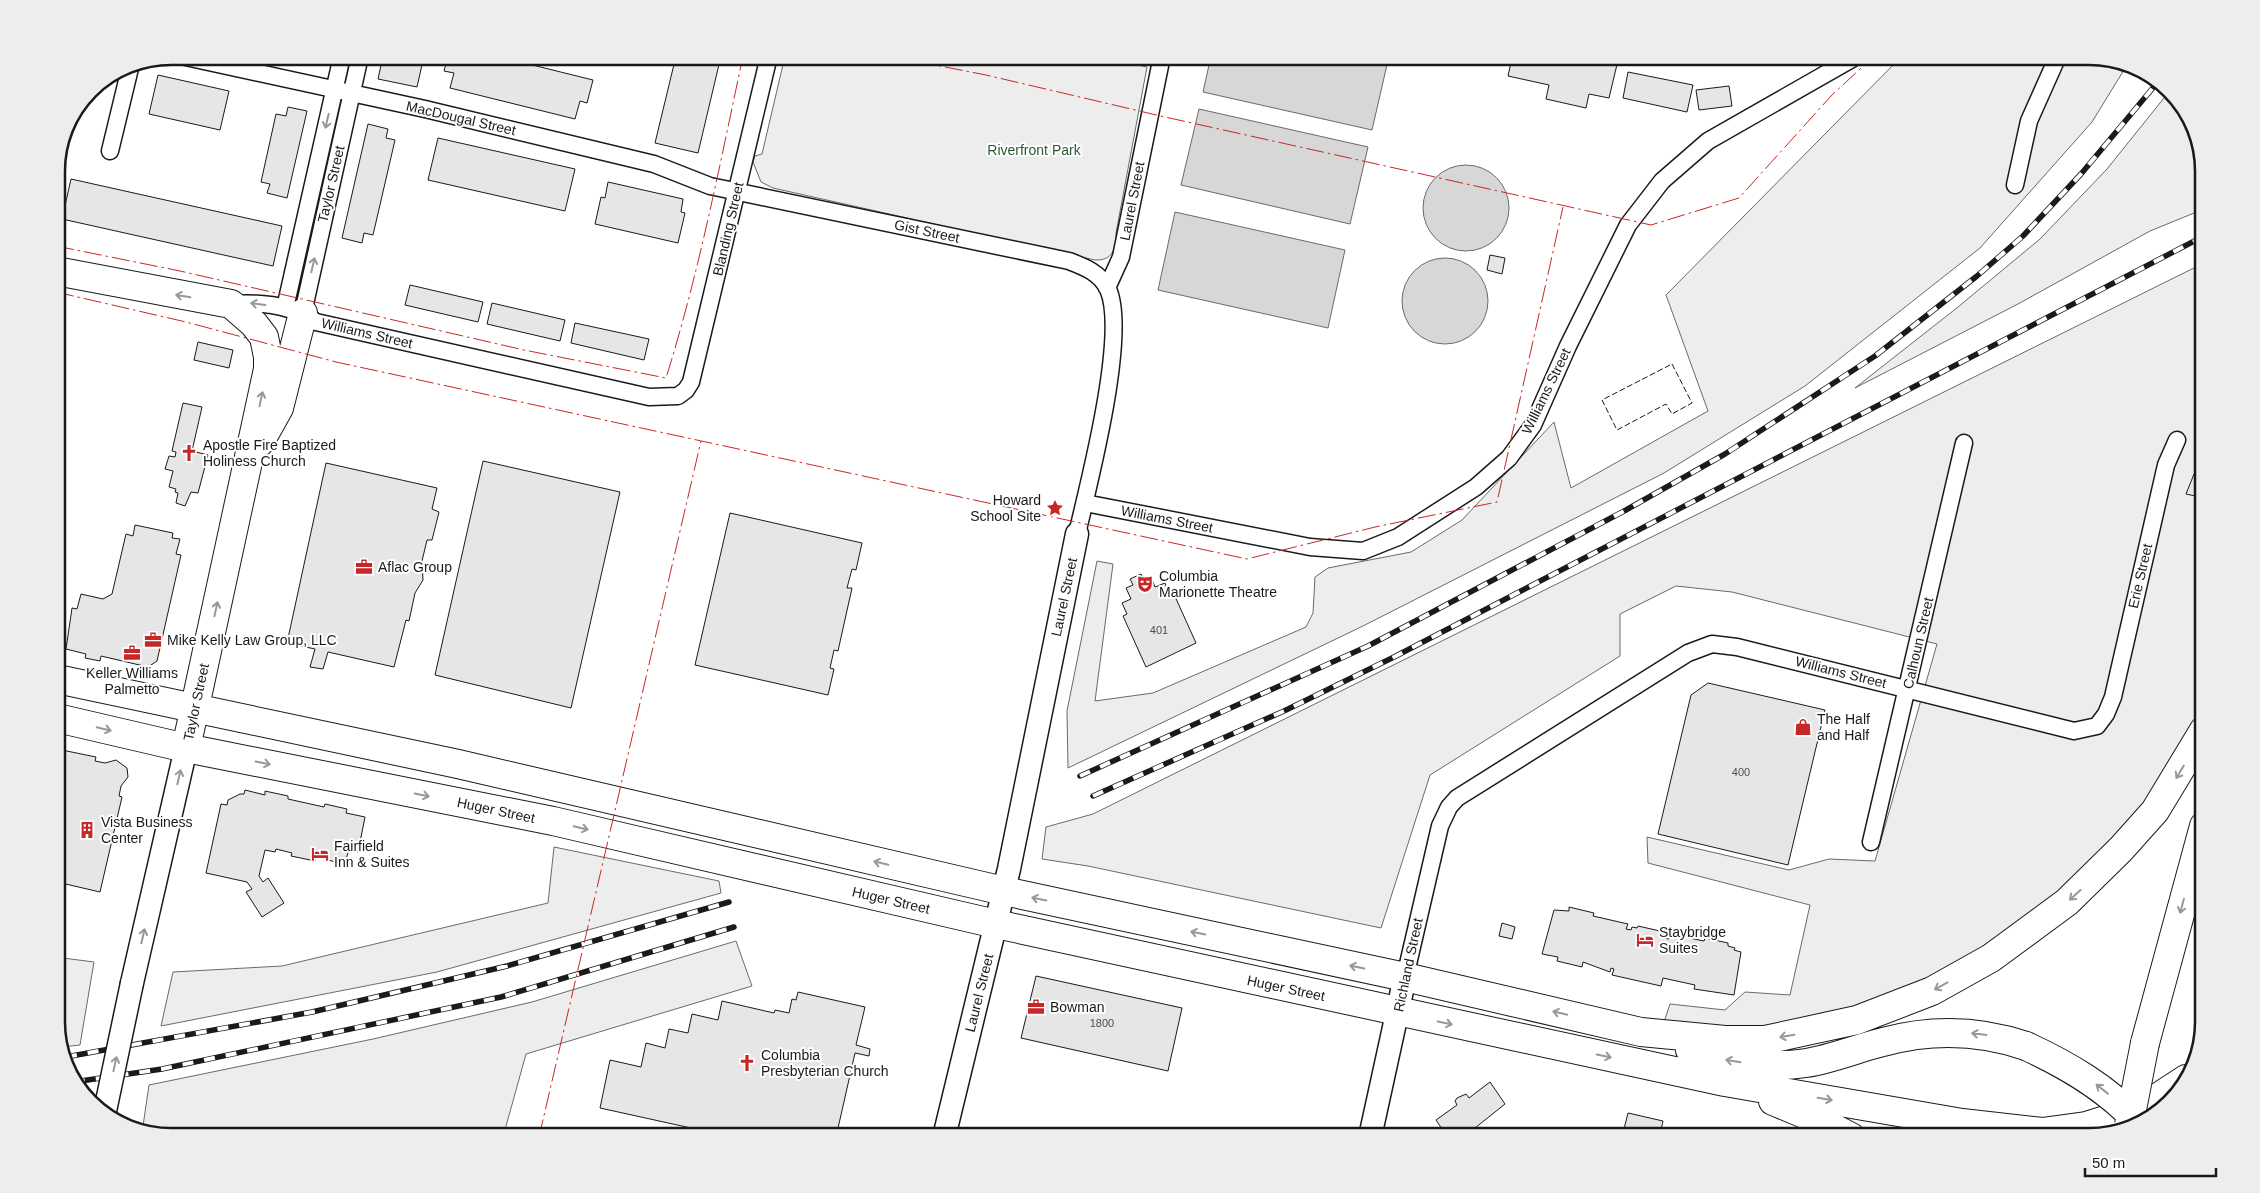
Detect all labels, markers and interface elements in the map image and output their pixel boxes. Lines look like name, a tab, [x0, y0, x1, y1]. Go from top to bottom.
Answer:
street label: MacDougal Street	[405, 98, 517, 138]
one-way arrow	[322, 112, 331, 128]
park label: Riverfront Park	[987, 142, 1082, 158]
street label: Taylor Street	[314, 144, 348, 224]
street label: Laurel Street	[1116, 160, 1148, 242]
street label: Blanding Street	[709, 180, 747, 277]
street label: Gist Street	[893, 216, 961, 246]
one-way arrow	[309, 258, 318, 274]
one-way arrow	[175, 290, 191, 300]
one-way arrow	[250, 299, 266, 309]
street label: Williams Street	[320, 315, 414, 351]
street label: Williams Street	[1518, 345, 1574, 436]
one-way arrow	[257, 391, 266, 407]
place label: Apostle Fire Baptized Holiness Church	[203, 437, 336, 469]
church icon: Apostle Fire Baptized Holiness Church	[179, 443, 199, 463]
place label: Howard School Site	[970, 492, 1041, 524]
place icon: Howard School Site	[1045, 498, 1065, 518]
street label: Williams Street	[1120, 502, 1214, 536]
street label: Erie Street	[2125, 542, 2155, 610]
street label: Laurel Street	[1048, 556, 1080, 638]
office icon: Aflac Group	[354, 557, 374, 577]
place label: Aflac Group	[378, 559, 452, 575]
place label: Columbia Marionette Theatre	[1159, 568, 1277, 600]
theatre icon: Columbia Marionette Theatre	[1135, 574, 1155, 594]
street label: Calhoun Street	[1900, 596, 1936, 690]
one-way arrow	[212, 602, 221, 618]
house number: 401	[1150, 624, 1168, 636]
office icon: Mike Kelly Law Group, LLC	[143, 630, 163, 650]
place label: Mike Kelly Law Group, LLC	[167, 632, 337, 648]
office icon: Keller Williams Palmetto	[122, 643, 142, 663]
street label: Williams Street	[1794, 653, 1888, 691]
street label: Taylor Street	[180, 662, 212, 742]
place label: Keller Williams Palmetto	[86, 665, 178, 697]
place label: The Half and Half	[1817, 711, 1870, 743]
shop icon: The Half and Half	[1793, 717, 1813, 737]
one-way arrow	[95, 725, 111, 734]
one-way arrow	[254, 759, 270, 769]
one-way arrow	[2175, 765, 2185, 780]
house number: 400	[1732, 766, 1750, 778]
one-way arrow	[175, 770, 184, 786]
one-way arrow	[414, 791, 430, 800]
street label: Huger Street	[456, 794, 537, 826]
place label: Vista Business Center	[101, 814, 193, 846]
building icon: Vista Business Center	[77, 820, 97, 840]
one-way arrow	[573, 824, 589, 833]
place label: Fairfield Inn & Suites	[334, 838, 410, 870]
hotel icon: Fairfield Inn & Suites	[310, 844, 330, 864]
one-way arrow	[873, 858, 889, 867]
street label: Huger Street	[851, 883, 932, 917]
one-way arrow	[2068, 890, 2081, 901]
one-way arrow	[1032, 894, 1048, 903]
one-way arrow	[2177, 898, 2186, 914]
street label: Richland Street	[1390, 916, 1426, 1013]
place label: Staybridge Suites	[1659, 924, 1726, 956]
one-way arrow	[139, 928, 148, 944]
one-way arrow	[1191, 928, 1207, 937]
hotel icon: Staybridge Suites	[1635, 930, 1655, 950]
street label: Laurel Street	[962, 952, 996, 1034]
one-way arrow	[1350, 962, 1366, 971]
street label: Huger Street	[1246, 972, 1327, 1004]
one-way arrow	[1934, 982, 1948, 992]
office icon: Bowman	[1026, 997, 1046, 1017]
place label: Bowman	[1050, 999, 1104, 1015]
one-way arrow	[1552, 1008, 1568, 1017]
house number: 1800	[1090, 1017, 1114, 1029]
one-way arrow	[1437, 1018, 1453, 1028]
one-way arrow	[1971, 1029, 1987, 1039]
one-way arrow	[1779, 1031, 1795, 1041]
place label: Columbia Presbyterian Church	[761, 1047, 889, 1079]
one-way arrow	[1596, 1052, 1612, 1062]
church icon: Columbia Presbyterian Church	[737, 1053, 757, 1073]
one-way arrow	[1725, 1055, 1741, 1065]
one-way arrow	[111, 1056, 120, 1072]
one-way arrow	[2096, 1084, 2109, 1095]
one-way arrow	[1817, 1094, 1833, 1104]
scale bar	[2085, 1146, 2216, 1178]
text: 50 m	[2092, 1154, 2125, 1171]

